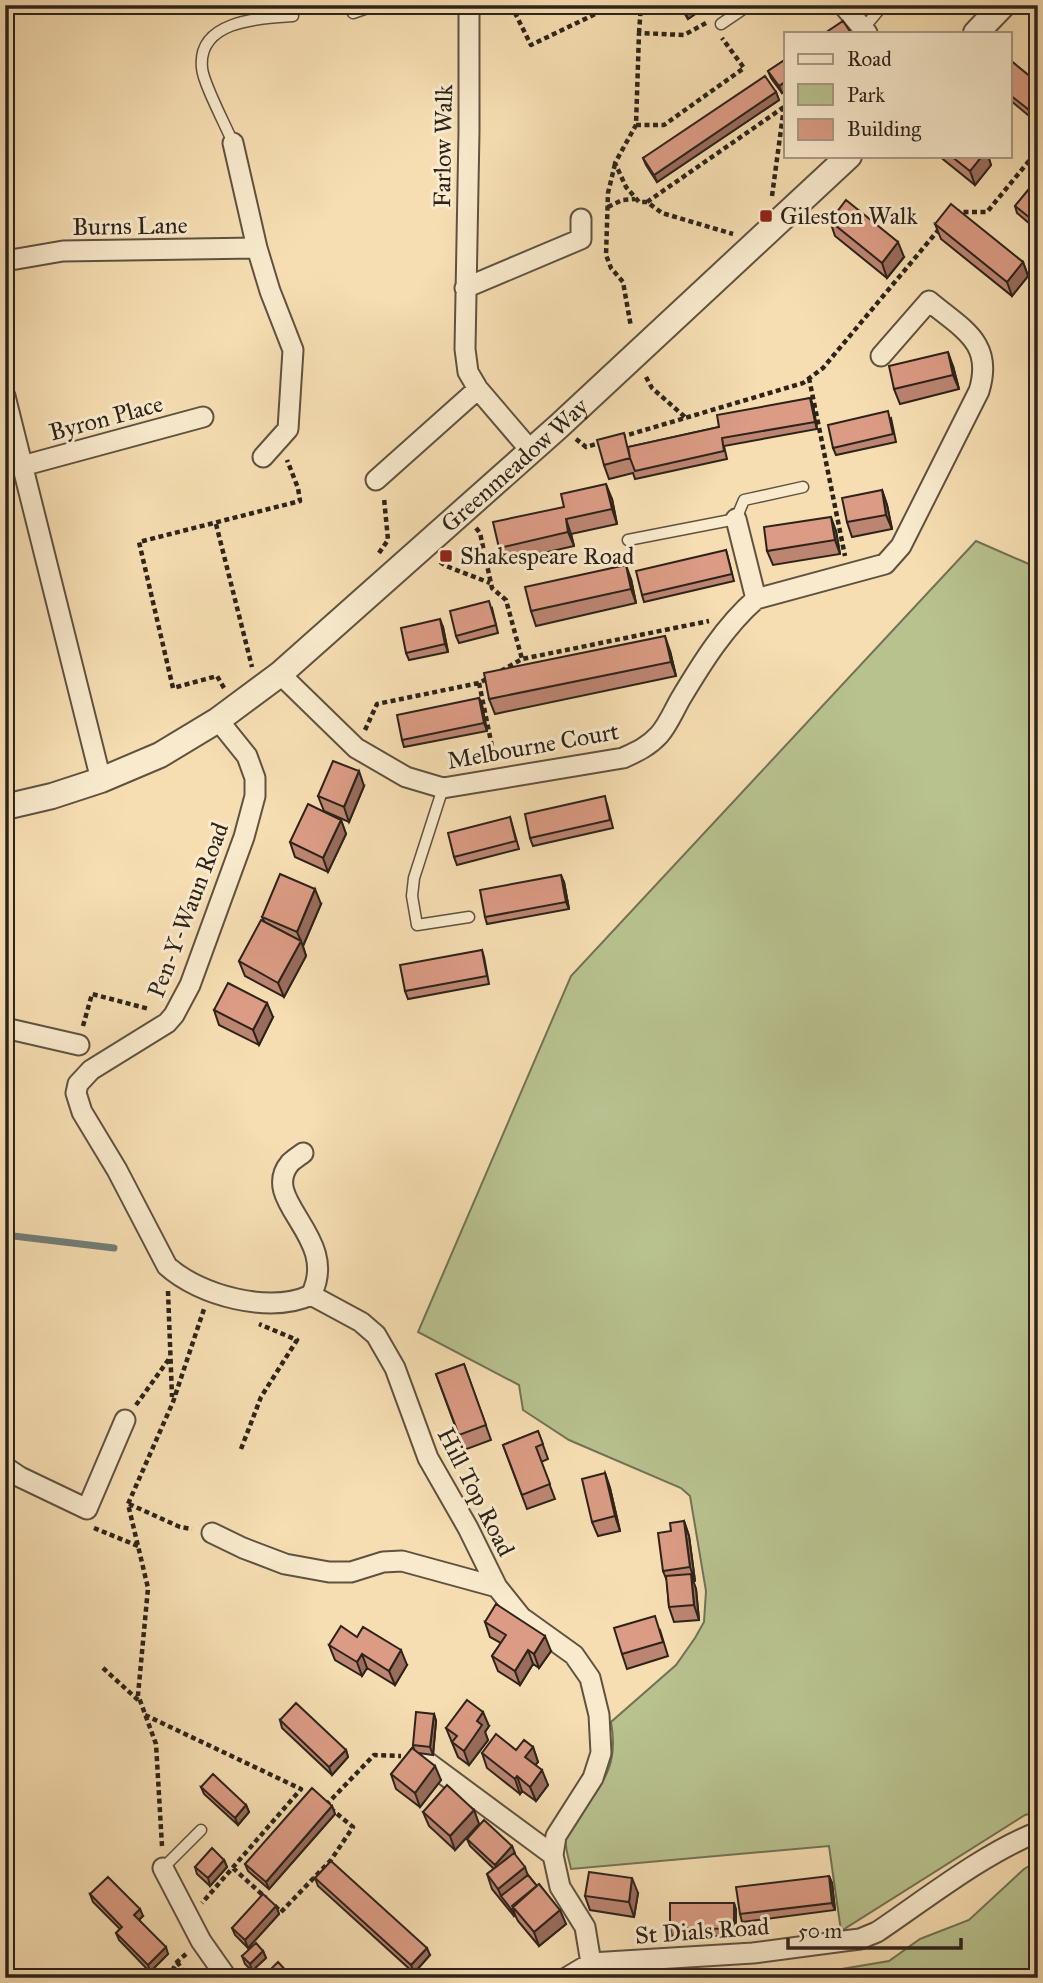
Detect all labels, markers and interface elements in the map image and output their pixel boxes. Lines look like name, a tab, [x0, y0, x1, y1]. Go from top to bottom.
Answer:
legend	[784, 32, 1012, 158]
text: Road	[847, 46, 892, 72]
text: Park	[847, 82, 885, 108]
street label: Farlow Walk	[427, 83, 459, 208]
text: Building	[847, 116, 921, 142]
place label: Gileston Walk	[780, 201, 918, 231]
marker: Gileston Walk	[758, 208, 774, 224]
street label: Burns Lane	[72, 210, 188, 242]
street label: Byron Place	[46, 388, 166, 448]
street label: Greenmeadow Way	[435, 391, 595, 539]
place label: Shakespeare Road	[460, 541, 634, 571]
marker: Shakespeare Road	[438, 548, 454, 564]
street label: Melbourne Court	[445, 716, 622, 776]
street label: Pen-Y-Waun Road	[141, 818, 235, 1002]
street label: Hill Top Road	[431, 1423, 521, 1561]
scale bar	[788, 1906, 961, 1950]
street label: St Dials Road	[634, 1911, 770, 1951]
text: 50 m	[798, 1918, 843, 1944]

